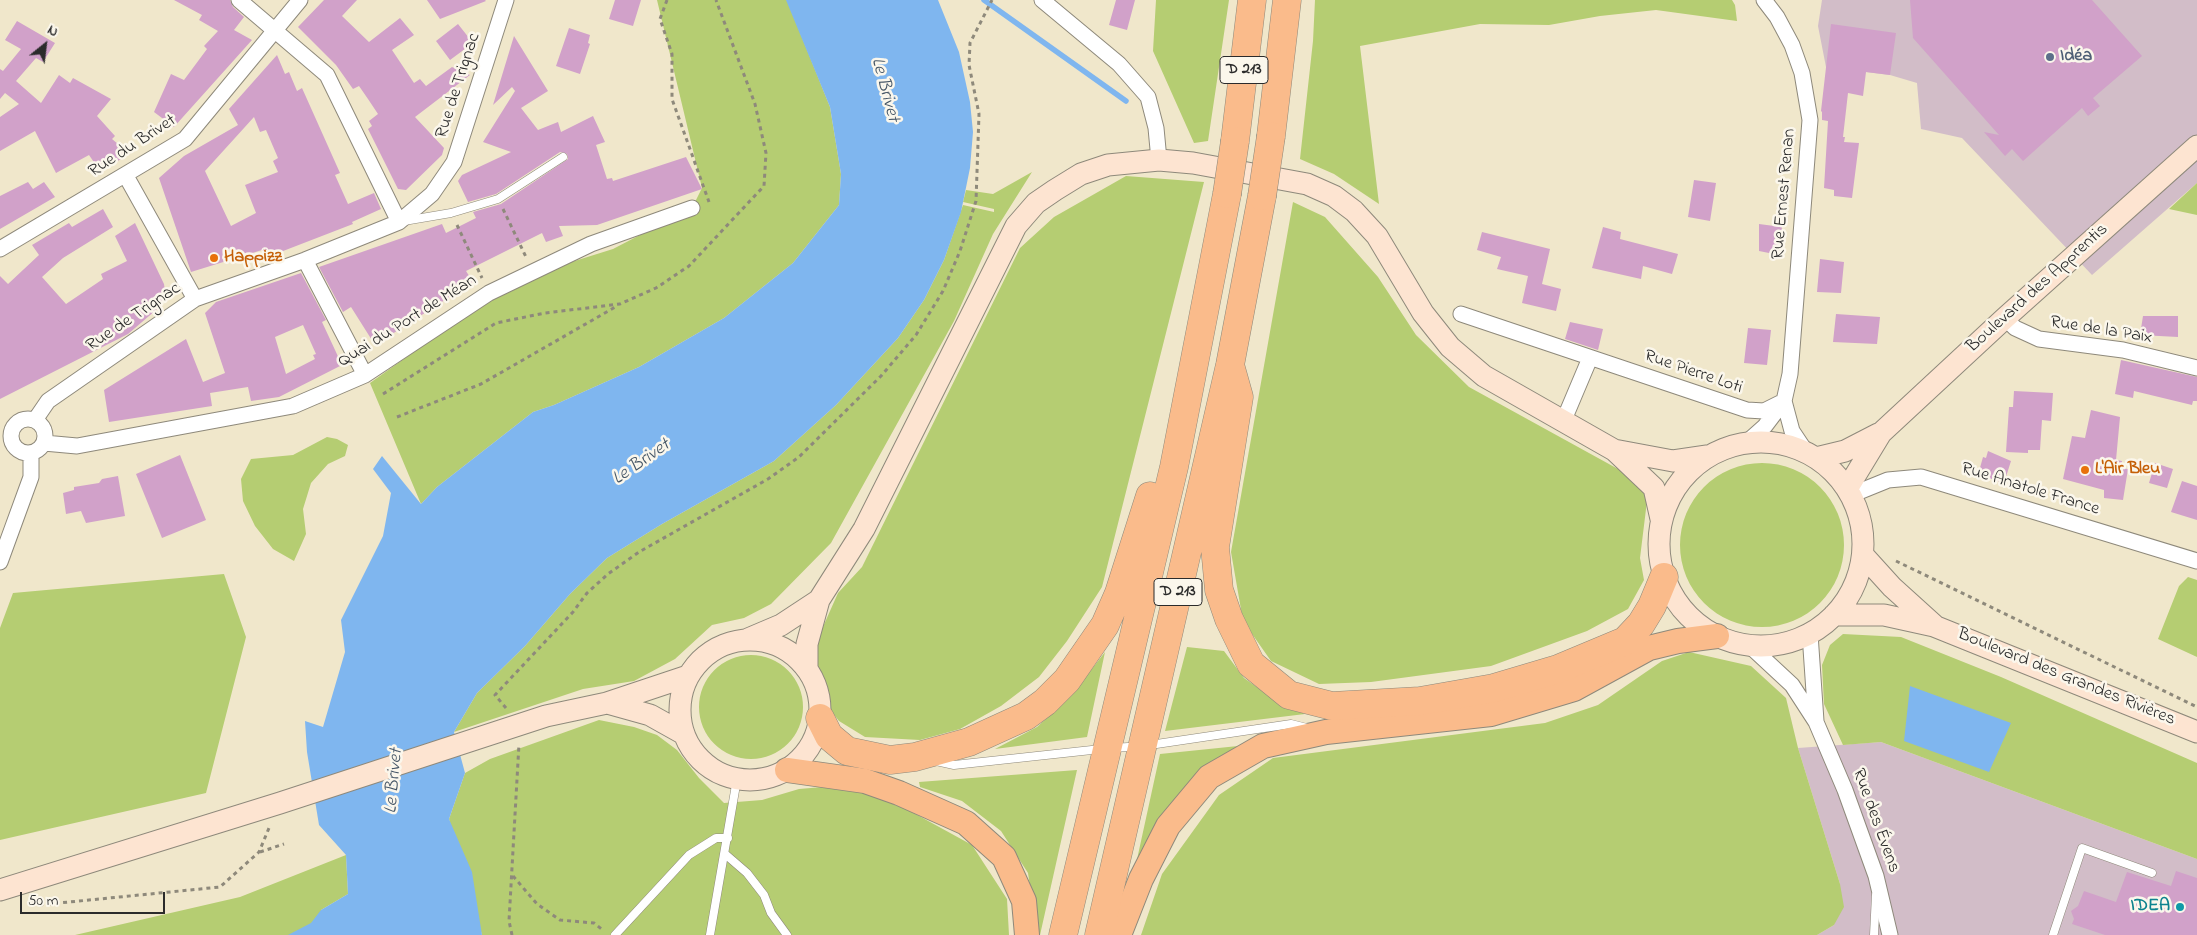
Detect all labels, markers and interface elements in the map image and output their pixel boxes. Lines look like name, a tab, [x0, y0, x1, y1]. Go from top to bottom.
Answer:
north arrow	[20, 20, 70, 70]
text: N	[43, 20, 62, 43]
street label: Rue de Trignac	[432, 31, 486, 141]
place label: Idéa	[2060, 46, 2092, 68]
marker: Idéa	[2044, 51, 2056, 63]
water label: Le Brivet	[865, 56, 903, 124]
road number: D 213	[1220, 56, 1268, 84]
street label: Rue du Brivet	[85, 111, 181, 183]
street label: Rue Ernest Renan	[1769, 128, 1801, 260]
street label: Boulevard des Apprentis	[1963, 220, 2113, 358]
place label: Happizz	[224, 247, 282, 269]
marker: Happizz	[208, 252, 220, 264]
street label: Quai du Port de Méan	[335, 271, 481, 373]
street label: Rue de Trignac	[83, 278, 185, 358]
street label: Rue de la Paix	[2048, 312, 2154, 350]
street label: Rue Pierre Loti	[1641, 346, 1745, 400]
water label: Le Brivet	[609, 435, 675, 491]
street label: Rue Anatole France	[1958, 459, 2102, 521]
place label: L'Air Bleu	[2095, 459, 2160, 481]
marker: L'Air Bleu	[2079, 464, 2091, 476]
road number: D 213	[1154, 578, 1202, 606]
street label: Boulevard des Grandes Rivières	[1954, 624, 2178, 732]
water label: Le Brivet	[381, 748, 409, 814]
street label: Rue des Évens	[1846, 766, 1904, 876]
scale bar	[22, 882, 168, 914]
text: 50 m	[28, 890, 58, 912]
place label: IDEA	[2131, 896, 2170, 918]
marker: IDEA	[2174, 901, 2186, 913]

